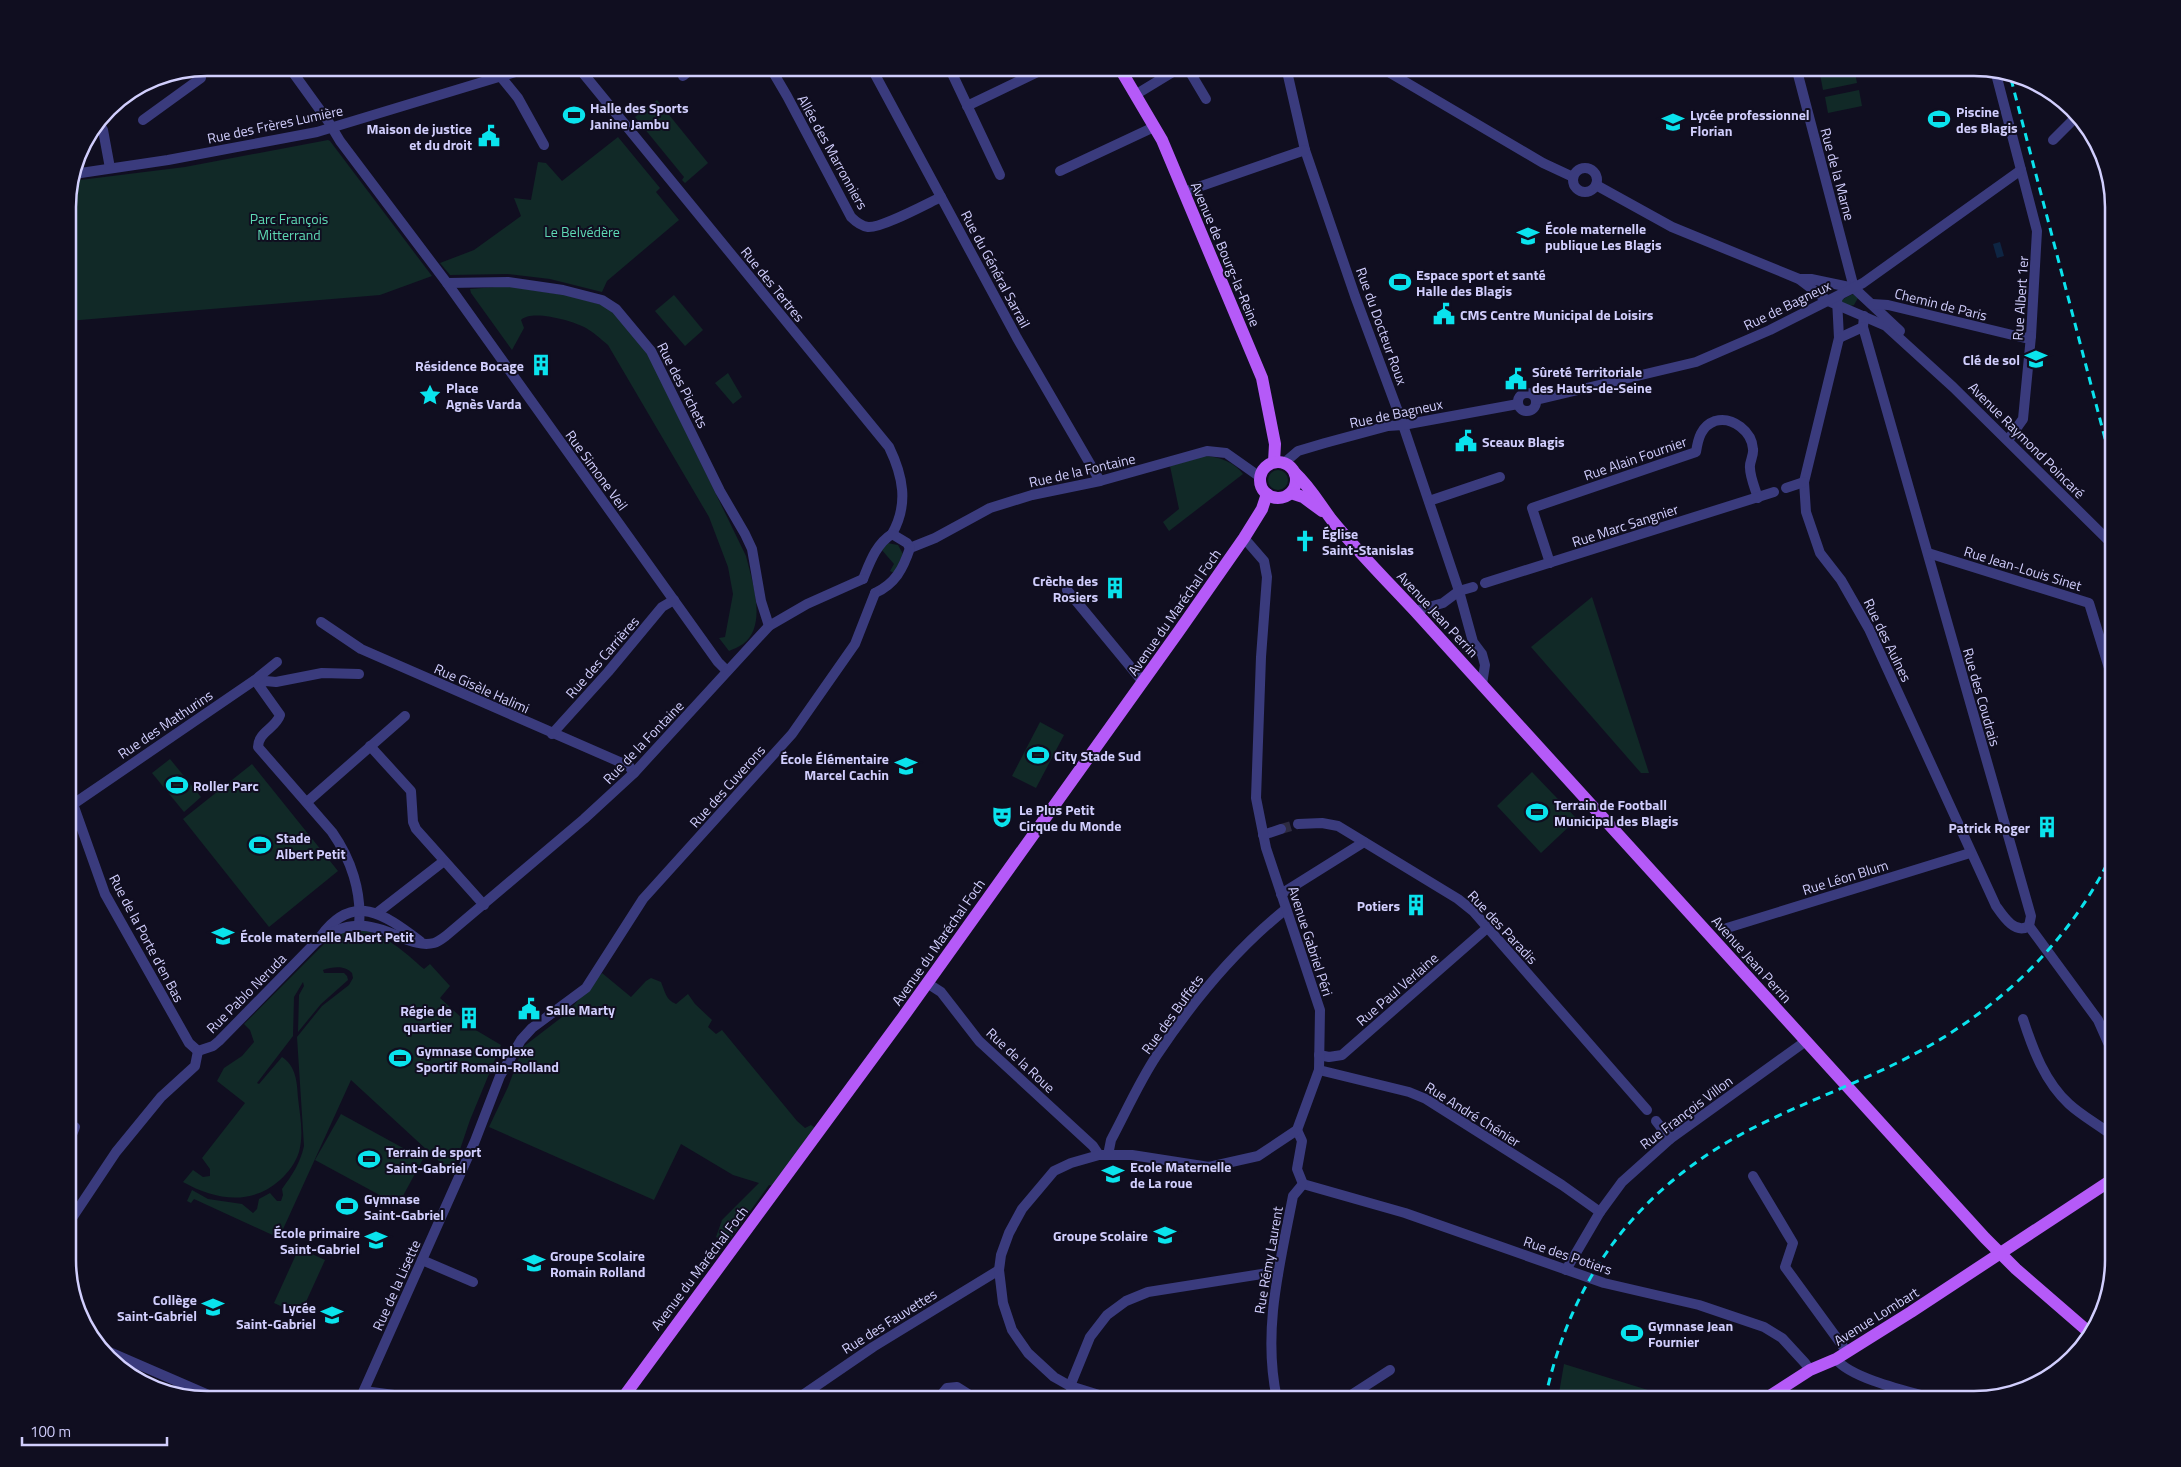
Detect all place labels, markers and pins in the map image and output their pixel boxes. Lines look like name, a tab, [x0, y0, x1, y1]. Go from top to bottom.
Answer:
place label: Halle des Sports Janine Jambu	[590, 97, 689, 134]
place label: Piscine des Blagis	[1956, 101, 2018, 138]
sports icon: Halle des Sports Janine Jambu	[561, 102, 587, 128]
place label: Lycée professionnel Florian	[1690, 104, 1810, 141]
sports icon: Piscine des Blagis	[1926, 106, 1952, 132]
school or university icon: Lycée professionnel Florian	[1660, 109, 1686, 135]
place label: Maison de justice et du droit	[366, 118, 472, 155]
public building icon: Maison de justice et du droit	[476, 123, 502, 149]
place label: École maternelle publique Les Blagis	[1545, 218, 1662, 255]
school or university icon: École maternelle publique Les Blagis	[1515, 223, 1541, 249]
place label: Espace sport et santé Halle des Blagis	[1416, 264, 1546, 301]
sports icon: Espace sport et santé Halle des Blagis	[1387, 269, 1413, 295]
public building icon: CMS Centre Municipal de Loisirs	[1431, 301, 1457, 327]
place label: CMS Centre Municipal de Loisirs	[1460, 304, 1654, 325]
school or university icon: Clé de sol	[2023, 346, 2049, 372]
place label: Clé de sol	[1963, 349, 2020, 370]
building icon: Résidence Bocage	[528, 352, 554, 378]
place label: Résidence Bocage	[415, 355, 524, 376]
place label: Sûreté Territoriale des Hauts-de-Seine	[1532, 361, 1652, 398]
public building icon: Sûreté Territoriale des Hauts-de-Seine	[1503, 366, 1529, 392]
place label: Place Agnès Varda	[446, 377, 522, 414]
place icon: Place Agnès Varda	[417, 382, 443, 408]
public building icon: Sceaux Blagis	[1453, 428, 1479, 454]
place label: Sceaux Blagis	[1482, 431, 1565, 452]
place label: Église Saint-Stanislas	[1322, 523, 1414, 560]
church icon: Église Saint-Stanislas	[1292, 528, 1318, 554]
place label: Crèche des Rosiers	[1032, 570, 1098, 607]
building icon: Crèche des Rosiers	[1102, 575, 1128, 601]
sports icon: City Stade Sud	[1025, 742, 1051, 768]
place label: City Stade Sud	[1054, 745, 1141, 766]
place label: École Élémentaire Marcel Cachin	[780, 748, 889, 785]
school or university icon: École Élémentaire Marcel Cachin	[893, 753, 919, 779]
sports icon: Roller Parc	[164, 772, 190, 798]
place label: Roller Parc	[193, 775, 259, 796]
place label: Terrain de Football Municipal des Blagis	[1554, 794, 1679, 831]
place label: Le Plus Petit Cirque du Monde	[1019, 799, 1121, 836]
sports icon: Terrain de Football Municipal des Blagis	[1524, 799, 1550, 825]
theatre icon: Le Plus Petit Cirque du Monde	[989, 804, 1015, 830]
building icon: Patrick Roger	[2034, 814, 2060, 840]
place label: Patrick Roger	[1948, 817, 2030, 838]
place label: Stade Albert Petit	[276, 827, 346, 864]
sports icon: Stade Albert Petit	[247, 832, 273, 858]
building icon: Potiers	[1403, 892, 1429, 918]
place label: Potiers	[1357, 895, 1400, 916]
school or university icon: École maternelle Albert Petit	[210, 923, 236, 949]
place label: École maternelle Albert Petit	[240, 926, 414, 947]
public building icon: Salle Marty	[516, 996, 542, 1022]
place label: Salle Marty	[546, 999, 615, 1020]
place label: Régie de quartier	[400, 1000, 452, 1037]
building icon: Régie de quartier	[456, 1005, 482, 1031]
place label: Gymnase Complexe Sportif Romain-Rolland	[416, 1040, 559, 1077]
sports icon: Gymnase Complexe Sportif Romain-Rolland	[387, 1045, 413, 1071]
place label: Terrain de sport Saint-Gabriel	[386, 1141, 481, 1178]
sports icon: Terrain de sport Saint-Gabriel	[356, 1146, 382, 1172]
place label: Ecole Maternelle de La roue	[1130, 1156, 1232, 1193]
school or university icon: Ecole Maternelle de La roue	[1100, 1161, 1126, 1187]
place label: Gymnase Saint-Gabriel	[364, 1188, 444, 1225]
sports icon: Gymnase Saint-Gabriel	[334, 1193, 360, 1219]
place label: École primaire Saint-Gabriel	[273, 1222, 360, 1259]
school or university icon: Groupe Scolaire	[1152, 1222, 1178, 1248]
place label: Groupe Scolaire	[1053, 1225, 1148, 1246]
school or university icon: École primaire Saint-Gabriel	[363, 1227, 389, 1253]
place label: Groupe Scolaire Romain Rolland	[550, 1245, 646, 1282]
school or university icon: Groupe Scolaire Romain Rolland	[521, 1250, 547, 1276]
place label: Collège Saint-Gabriel	[117, 1289, 197, 1326]
school or university icon: Collège Saint-Gabriel	[200, 1294, 226, 1320]
place label: Lycée Saint-Gabriel	[236, 1297, 316, 1334]
school or university icon: Lycée Saint-Gabriel	[319, 1302, 345, 1328]
place label: Gymnase Jean Fournier	[1648, 1315, 1733, 1352]
sports icon: Gymnase Jean Fournier	[1619, 1320, 1645, 1346]

